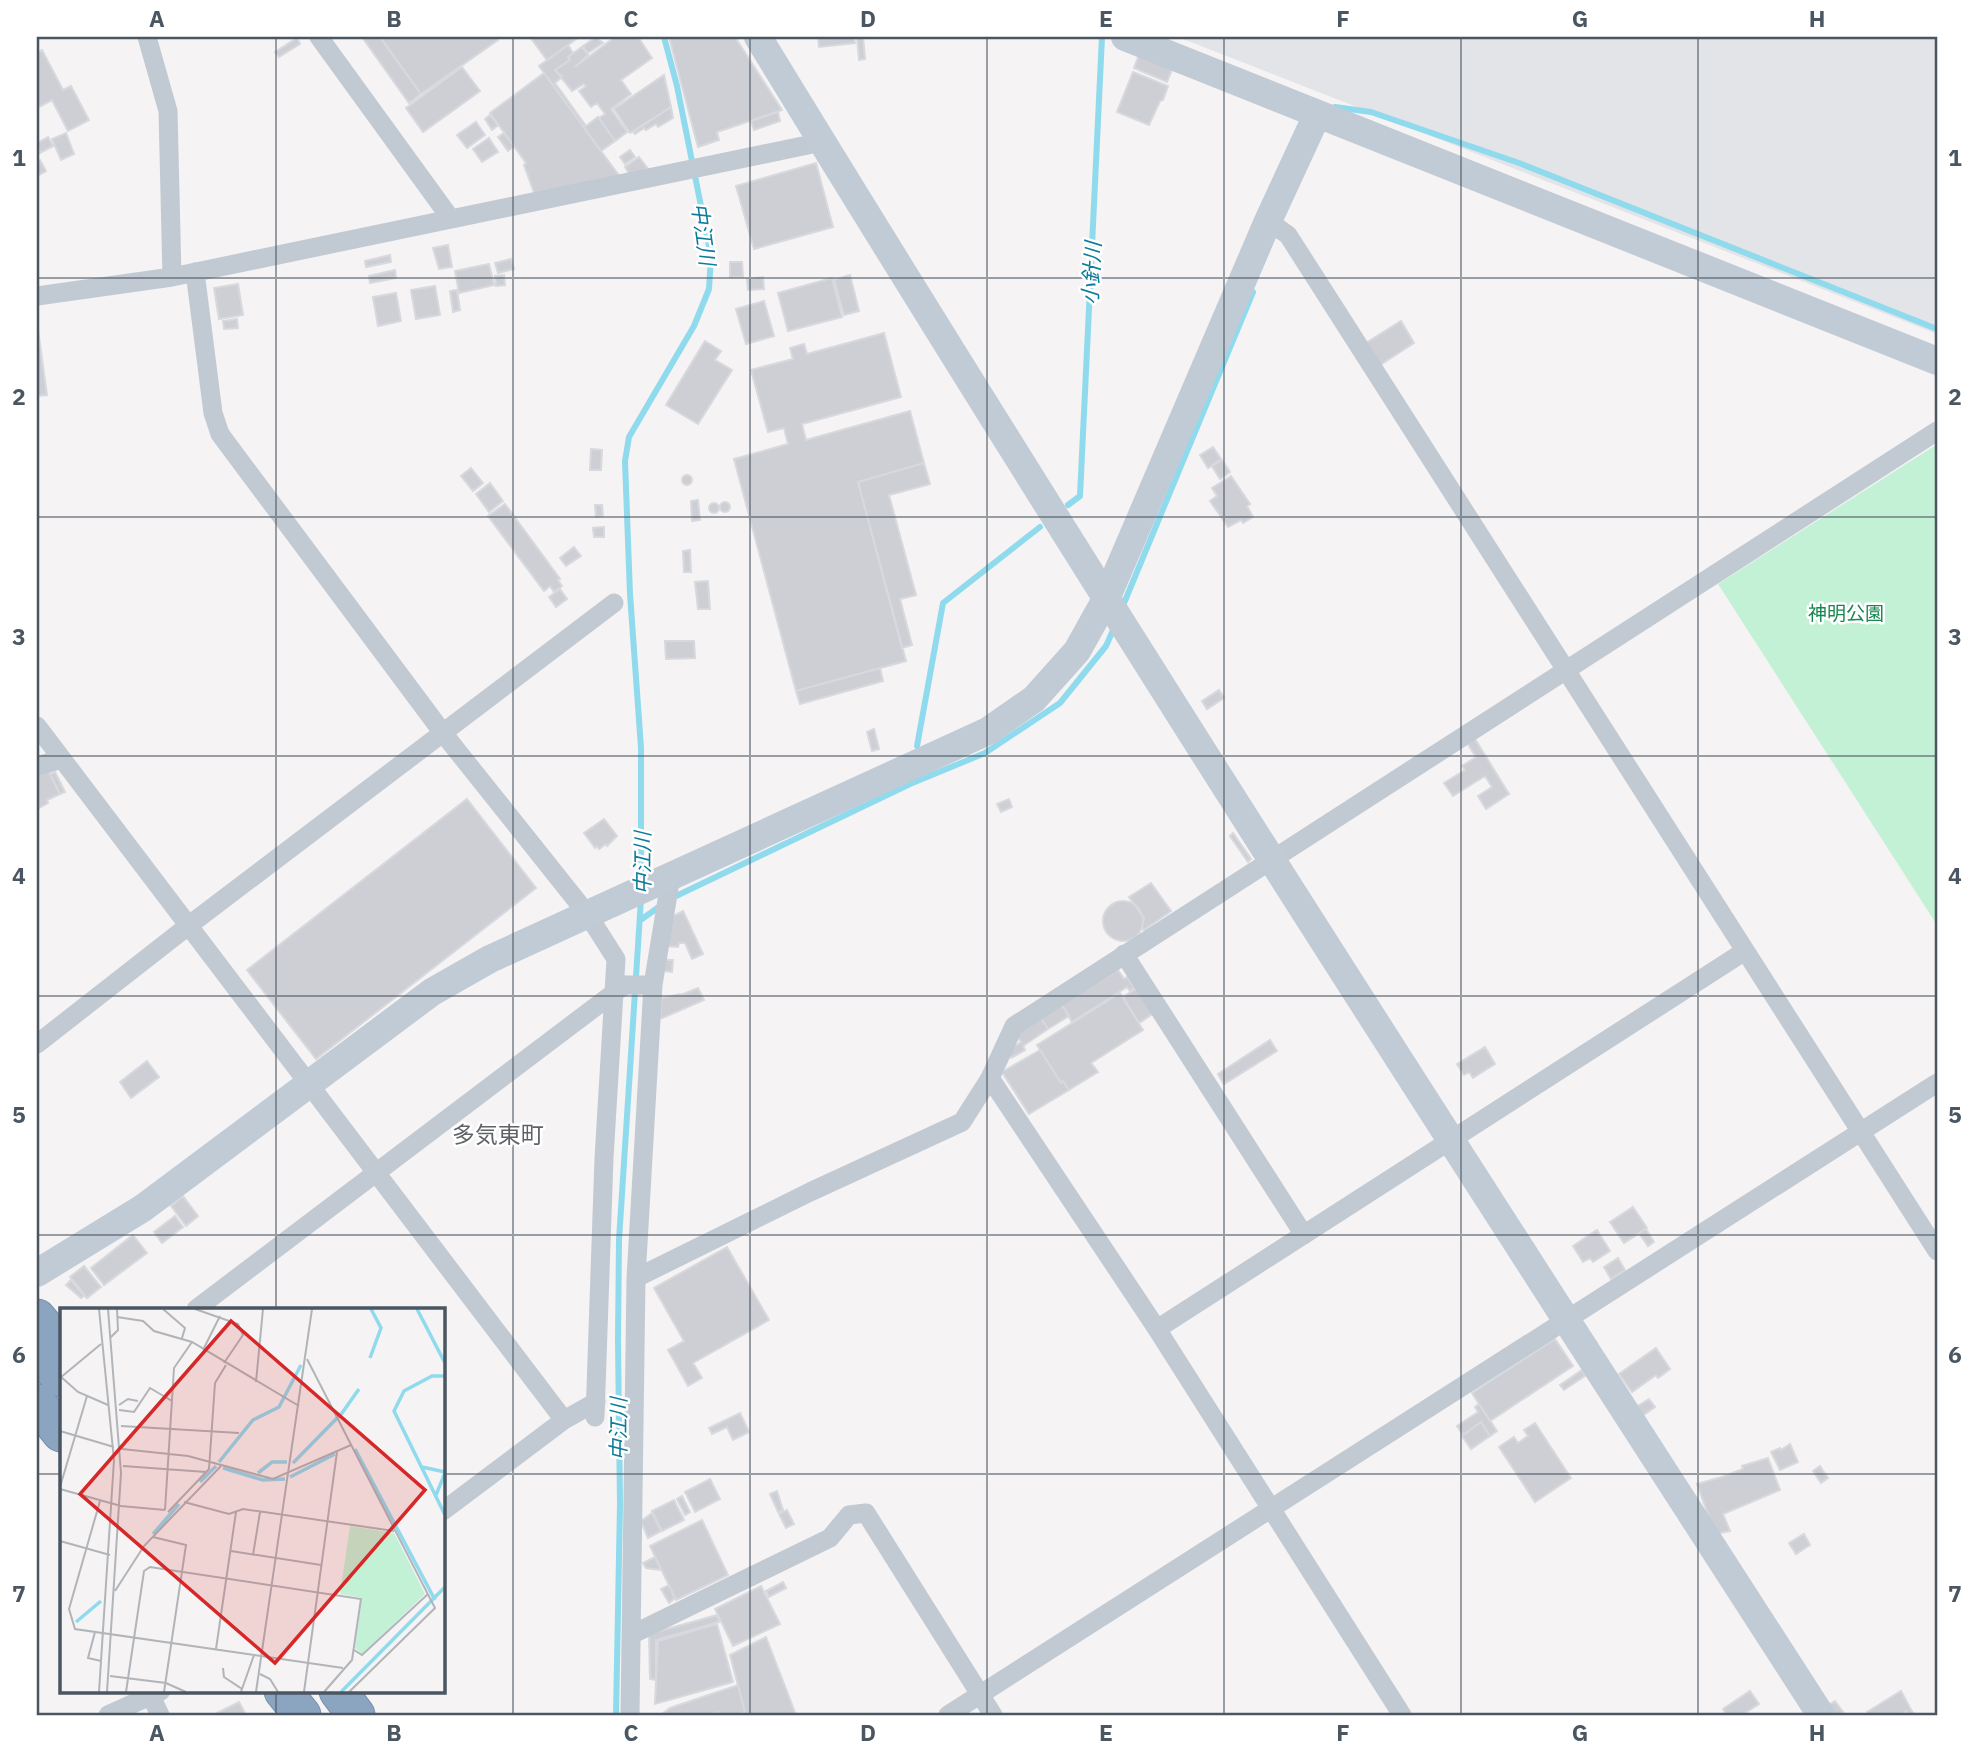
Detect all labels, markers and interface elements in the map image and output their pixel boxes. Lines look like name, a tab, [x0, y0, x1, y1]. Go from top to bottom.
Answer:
text: A	[149, 3, 165, 33]
text: B	[386, 3, 402, 33]
text: C	[624, 3, 639, 33]
text: D	[860, 3, 876, 33]
text: E	[1099, 3, 1113, 33]
text: F	[1336, 3, 1350, 33]
text: G	[1572, 3, 1588, 33]
text: H	[1809, 3, 1825, 33]
text: 1	[12, 142, 26, 172]
text: 1	[1948, 142, 1962, 172]
water label: 中江川	[686, 201, 723, 269]
water label: 小針川	[1075, 239, 1107, 305]
text: 2	[12, 381, 26, 411]
text: 2	[1948, 381, 1962, 411]
park label: 神明公園	[1808, 601, 1884, 625]
text: 3	[12, 621, 26, 651]
text: 3	[1948, 621, 1962, 651]
water label: 中江川	[628, 830, 656, 895]
text: 4	[12, 860, 26, 890]
text: 4	[1948, 860, 1962, 890]
text: 5	[12, 1099, 26, 1129]
text: 5	[1948, 1099, 1962, 1129]
district label: 多気東町	[452, 1119, 544, 1149]
inset map	[60, 1308, 444, 1692]
text: 6	[12, 1339, 26, 1369]
text: 6	[1948, 1339, 1962, 1369]
water label: 中江川	[604, 1396, 632, 1461]
text: 7	[12, 1578, 26, 1608]
text: 7	[1948, 1578, 1962, 1608]
text: A	[149, 1717, 165, 1747]
text: B	[386, 1717, 402, 1747]
text: C	[624, 1717, 639, 1747]
text: D	[860, 1717, 876, 1747]
text: E	[1099, 1717, 1113, 1747]
text: F	[1336, 1717, 1350, 1747]
text: G	[1572, 1717, 1588, 1747]
text: H	[1809, 1717, 1825, 1747]

